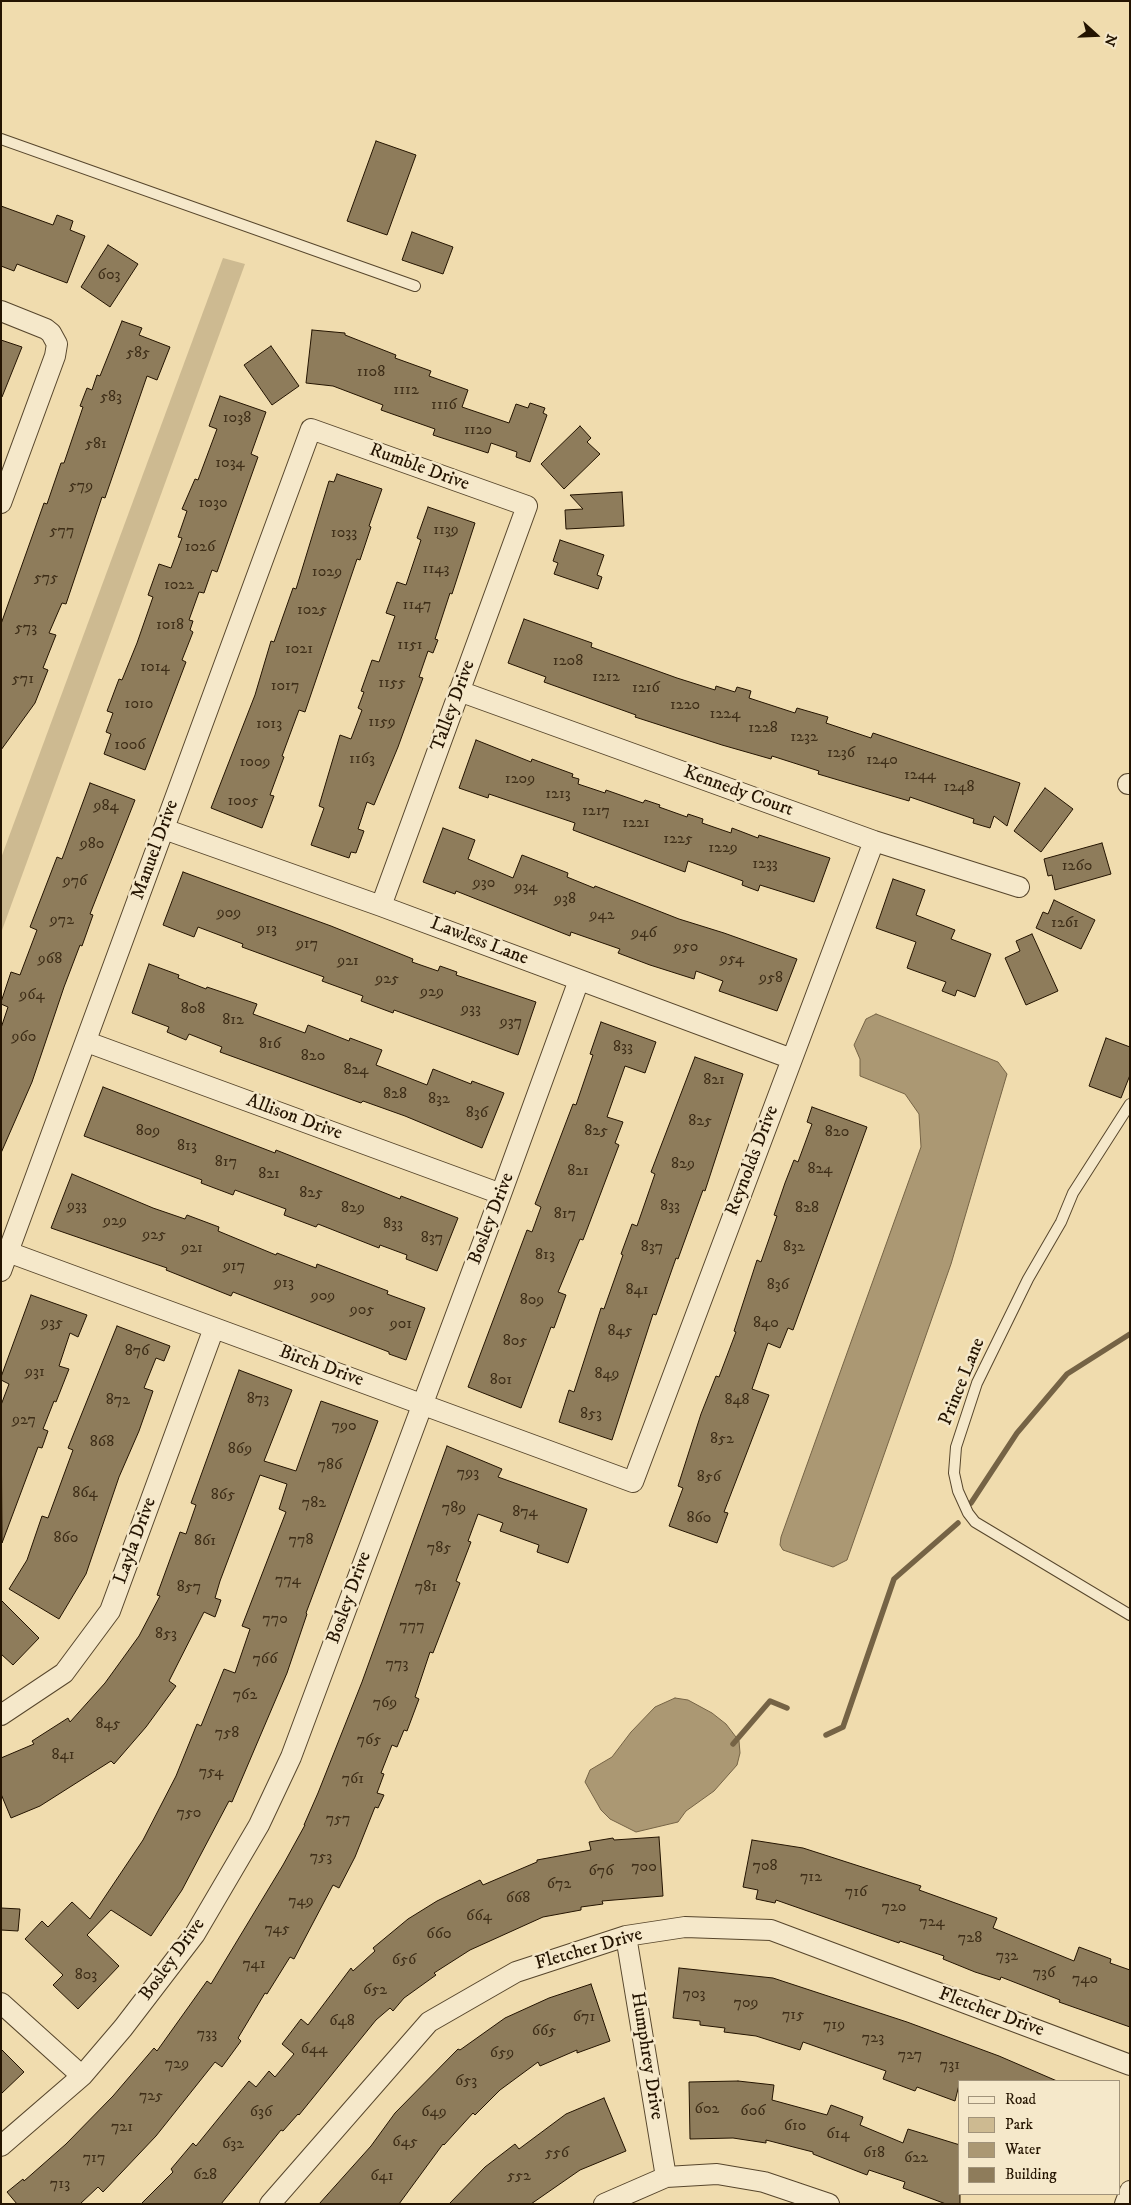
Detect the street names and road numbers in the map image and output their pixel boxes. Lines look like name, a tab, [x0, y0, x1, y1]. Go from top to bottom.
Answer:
street label: Rumble Drive	[366, 439, 472, 497]
street label: Talley Drive	[427, 657, 481, 755]
street label: Kennedy Court	[680, 762, 796, 822]
street label: Manuel Drive	[127, 797, 185, 903]
street label: Lawless Lane	[427, 913, 531, 971]
street label: Allison Drive	[243, 1090, 345, 1146]
street label: Reynolds Drive	[722, 1103, 784, 1219]
street label: Bosley Drive	[464, 1170, 520, 1268]
street label: Prince Lane	[935, 1335, 991, 1429]
street label: Birch Drive	[276, 1341, 366, 1393]
street label: Layla Drive	[110, 1495, 162, 1587]
street label: Bosley Drive	[323, 1549, 377, 1647]
street label: Bosley Drive	[135, 1914, 211, 2006]
street label: Fletcher Drive	[533, 1924, 645, 1976]
street label: Fletcher Drive	[935, 1983, 1047, 2043]
street label: Humphrey Drive	[625, 1991, 667, 2121]

